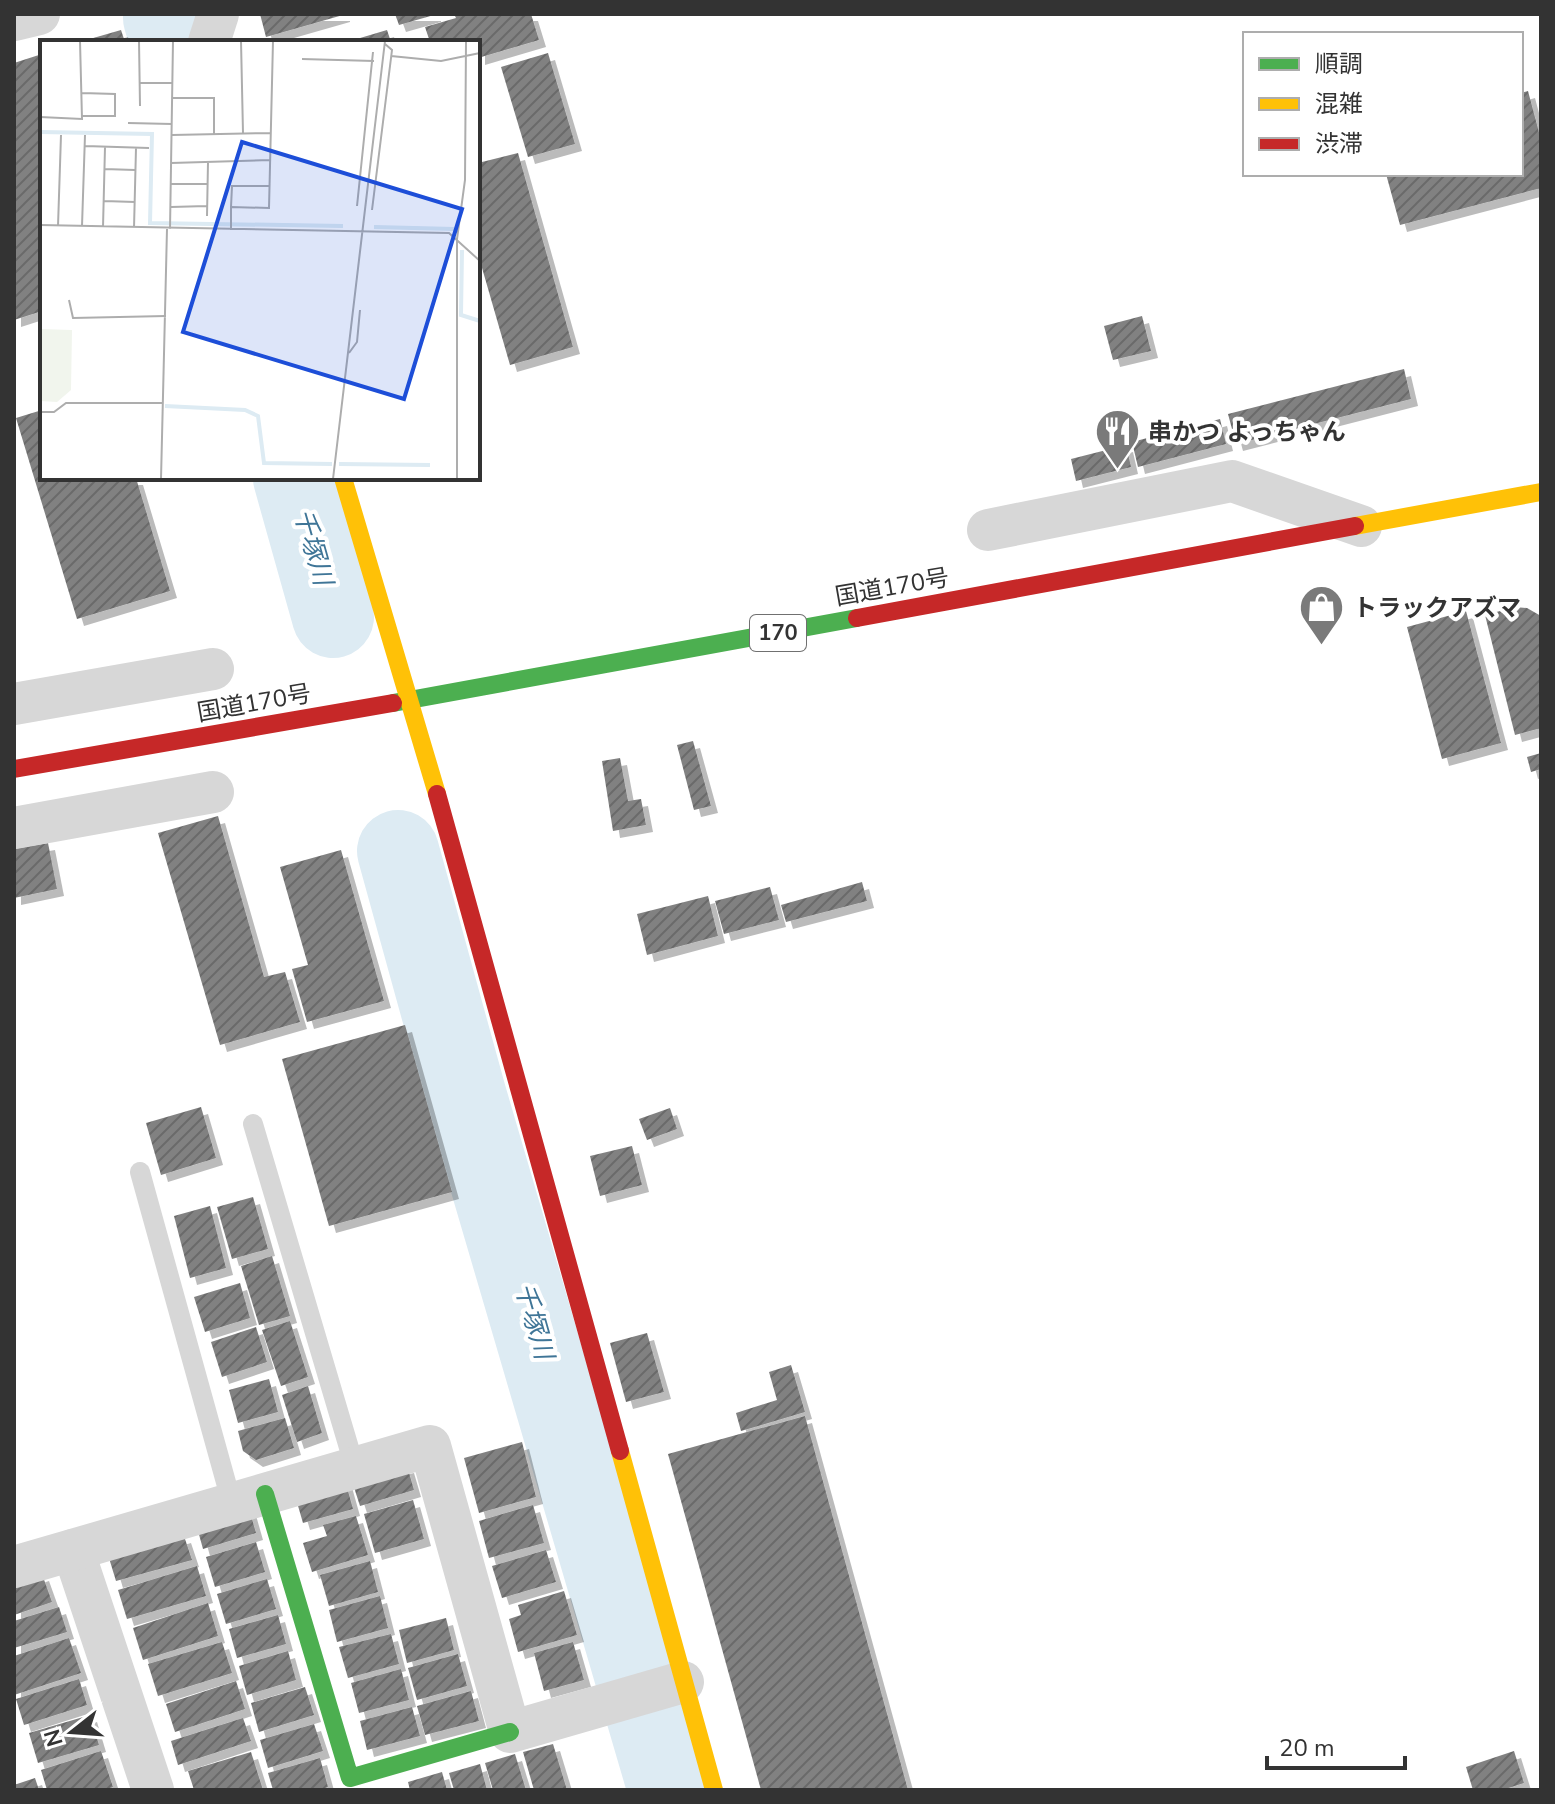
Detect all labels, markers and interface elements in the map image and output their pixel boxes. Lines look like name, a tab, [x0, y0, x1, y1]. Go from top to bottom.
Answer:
legend	[1243, 32, 1523, 176]
inset map	[40, 40, 480, 480]
text: 順調	[1315, 48, 1363, 80]
text: 混雑	[1315, 88, 1363, 120]
text: 渋滞	[1315, 128, 1363, 160]
restaurant icon: 串かつ よっちゃん	[1093, 408, 1141, 471]
place label: 串かつ よっちゃん	[1148, 416, 1346, 448]
water label: 千塚川	[285, 505, 341, 592]
street label: 国道170号	[832, 561, 952, 613]
shop icon: トラックアズマ	[1298, 584, 1346, 647]
place label: トラックアズマ	[1353, 592, 1521, 624]
road number: 170	[750, 615, 806, 651]
street label: 国道170号	[194, 677, 314, 729]
water label: 千塚川	[506, 1279, 562, 1366]
north arrow	[32, 1692, 112, 1772]
scale bar	[1267, 1720, 1405, 1770]
text: N	[37, 1725, 71, 1750]
text: 20 m	[1279, 1732, 1335, 1764]

